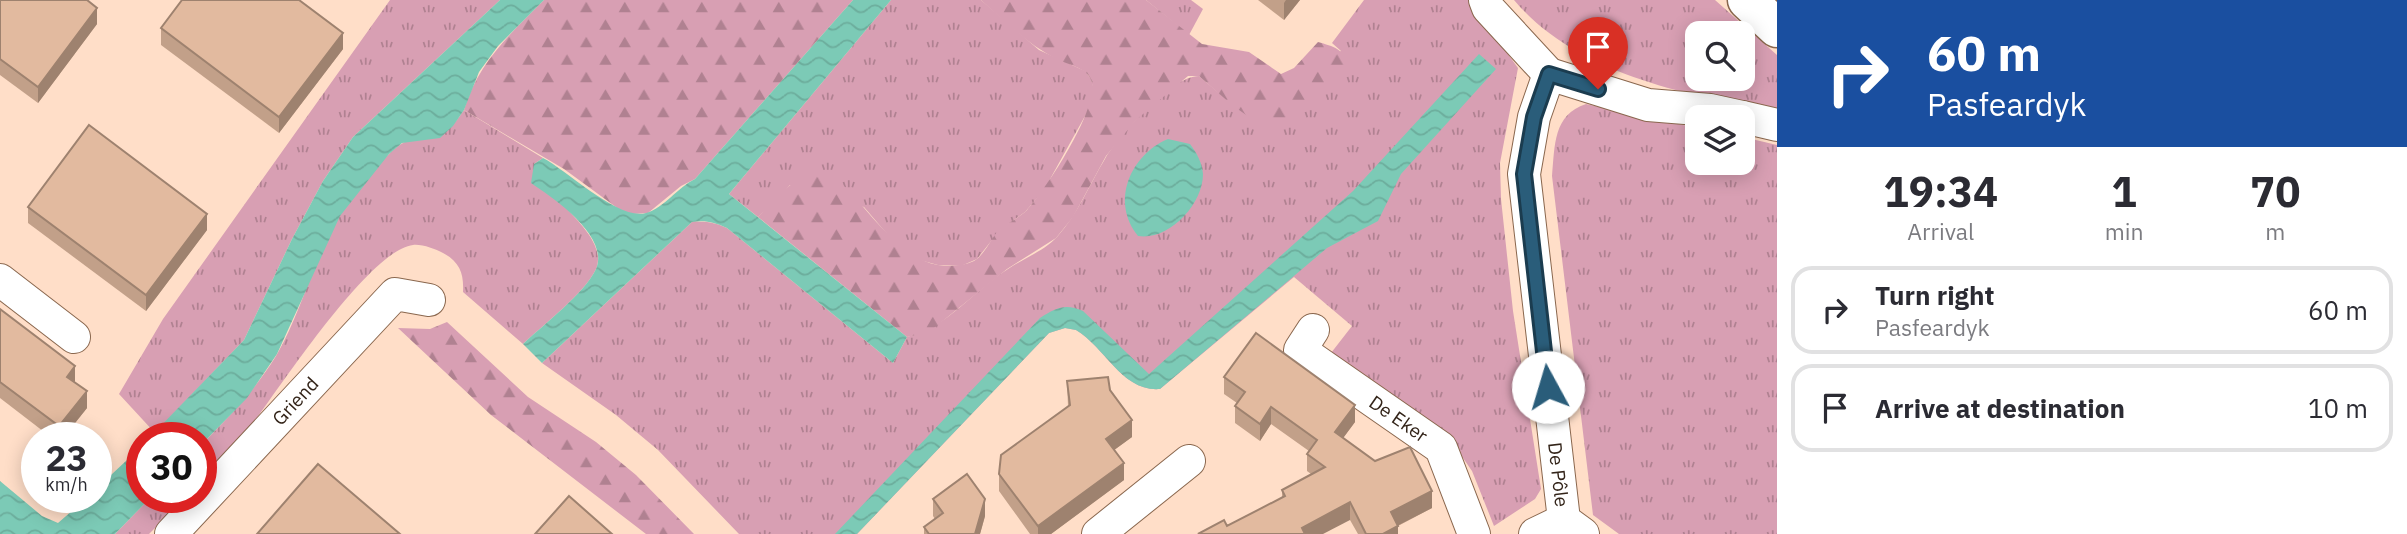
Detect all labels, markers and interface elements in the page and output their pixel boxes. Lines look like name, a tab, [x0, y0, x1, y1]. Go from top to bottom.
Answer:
pin	[1568, 17, 1628, 89]
map controls	[1685, 21, 1755, 175]
button: search	[1685, 21, 1755, 91]
text: 60 m	[1927, 21, 2041, 84]
icon: arrive	[1579, 28, 1617, 66]
icon: right	[1812, 28, 1903, 119]
text: Pasfeardyk	[1927, 83, 2086, 125]
button: layers	[1685, 105, 1755, 175]
text: 19:34	[1884, 164, 1998, 219]
text: 1	[2112, 164, 2137, 219]
text: 70	[2250, 164, 2300, 219]
text: Arrival	[1907, 216, 1974, 246]
text: min	[2105, 216, 2144, 246]
text: m	[2265, 216, 2285, 246]
text: Turn right	[1875, 278, 1994, 312]
icon: right	[1816, 291, 1854, 329]
text: 60 m	[2308, 293, 2368, 327]
text: Pasfeardyk	[1875, 312, 1990, 342]
position arrow	[1511, 350, 1585, 424]
street label: Griend	[267, 372, 323, 430]
icon: arrive	[1816, 389, 1854, 427]
street label: De Eker	[1365, 390, 1433, 447]
text: Arrive at destination	[1875, 391, 2125, 425]
text: 10 m	[2308, 391, 2368, 425]
speed limit sign: 30	[126, 422, 217, 513]
text: 23	[45, 435, 88, 481]
street label: De Pôle	[1543, 441, 1574, 508]
text: km/h	[45, 473, 88, 496]

